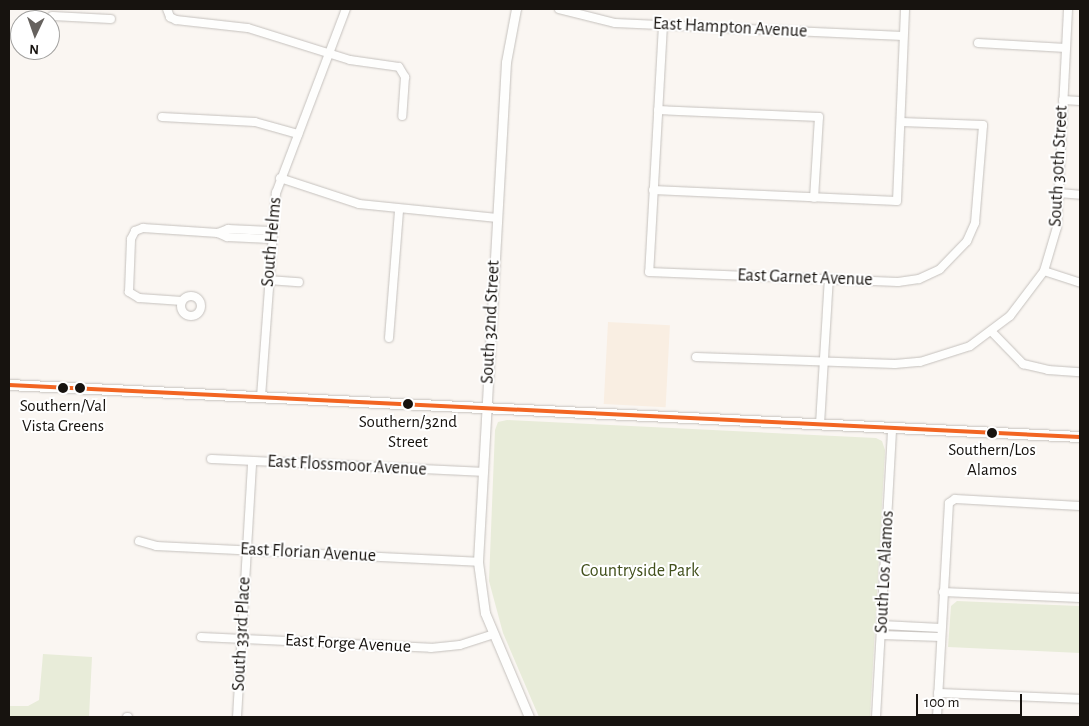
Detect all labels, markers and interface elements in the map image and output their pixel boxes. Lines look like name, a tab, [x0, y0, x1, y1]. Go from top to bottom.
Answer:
north arrow	[10, 10, 60, 60]
street label: East Hampton Avenue	[652, 13, 808, 43]
text: N	[29, 42, 40, 56]
street label: South 30th Street	[1045, 105, 1073, 227]
street label: South Helms	[257, 196, 287, 288]
street label: South 32nd Street	[477, 260, 505, 384]
street label: East Garnet Avenue	[737, 265, 873, 291]
marker: Southern/Val Vista Greens	[58, 383, 68, 393]
unlabelled marker	[75, 383, 85, 393]
place label: Southern/Val Vista Greens	[20, 396, 106, 436]
marker: Southern/32nd Street	[403, 399, 413, 409]
place label: Southern/32nd Street	[359, 412, 457, 452]
marker: Southern/Los Alamos	[987, 428, 997, 438]
place label: Southern/Los Alamos	[948, 440, 1036, 480]
street label: East Flossmoor Avenue	[267, 451, 427, 481]
street label: South Los Alamos	[871, 510, 899, 634]
street label: East Florian Avenue	[240, 539, 376, 567]
park label: Countryside Park	[581, 560, 699, 582]
street label: South 33rd Place	[228, 576, 256, 692]
street label: East Forge Avenue	[284, 630, 412, 658]
scale bar	[919, 684, 1025, 716]
text: 100 m	[924, 695, 959, 710]

